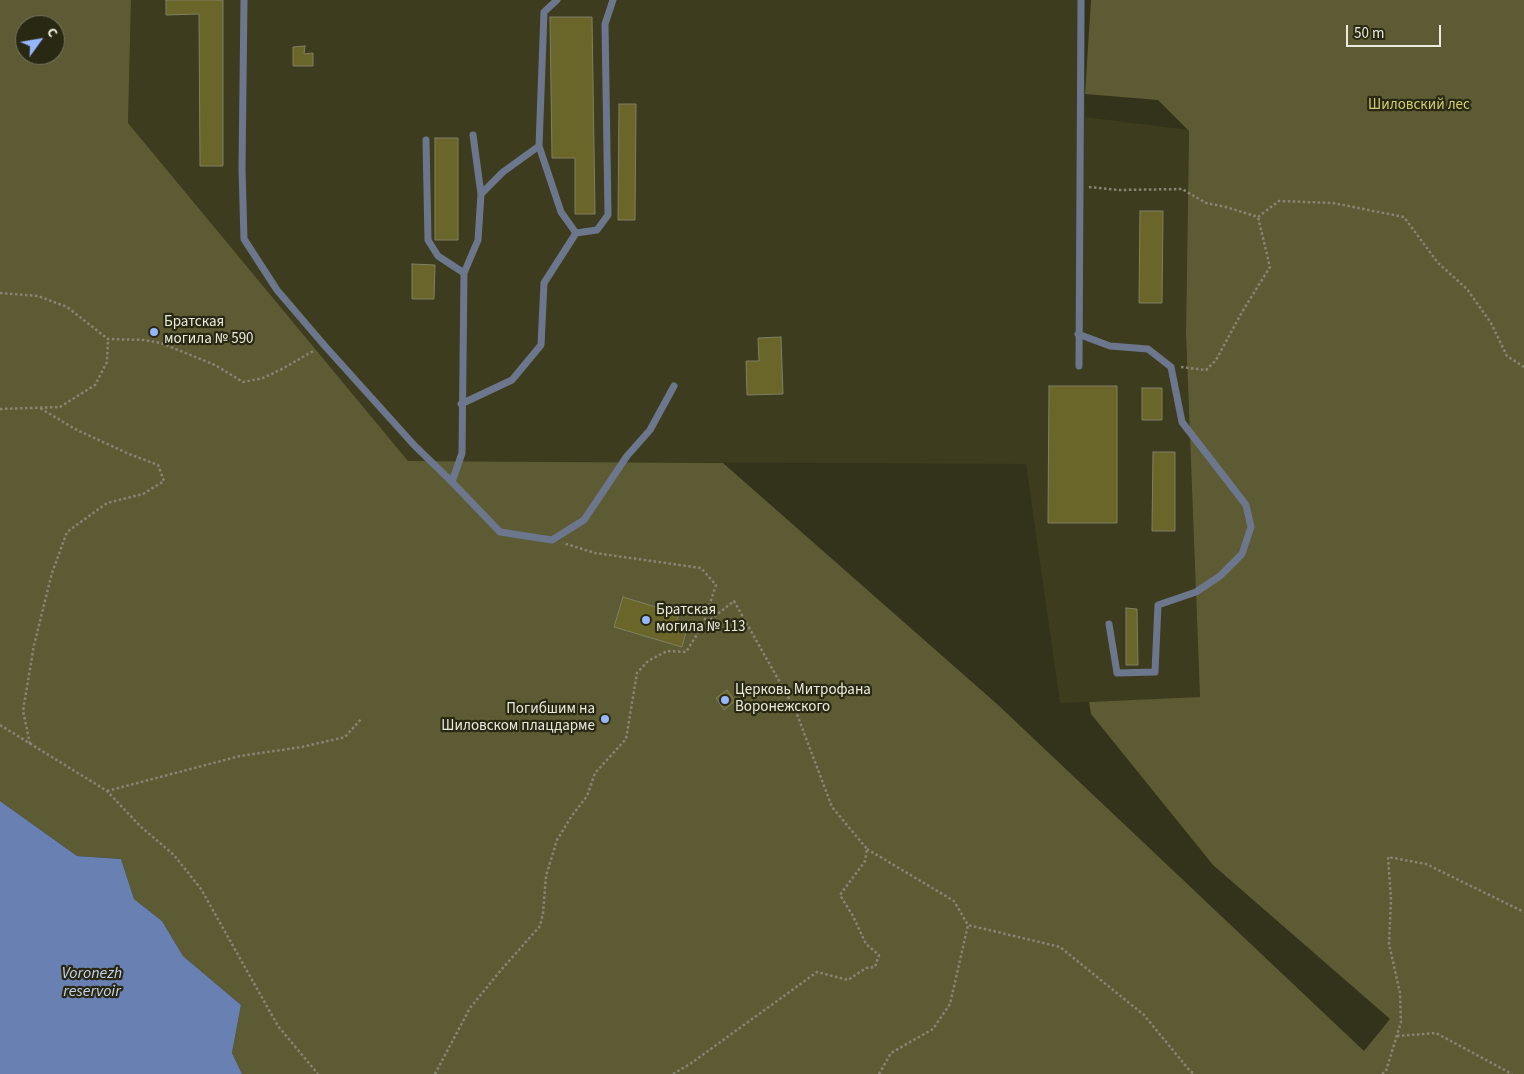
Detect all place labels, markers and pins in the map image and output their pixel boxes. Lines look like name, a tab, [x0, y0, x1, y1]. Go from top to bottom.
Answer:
place label: Братская могила № 590	[164, 314, 254, 349]
marker: Братская могила № 590	[148, 326, 160, 338]
place label: Братская могила № 113	[656, 602, 746, 637]
marker: Братская могила № 113	[640, 614, 652, 626]
place label: Церковь Митрофана Воронежского	[735, 682, 871, 717]
marker: Церковь Митрофана Воронежского	[719, 694, 731, 706]
place label: Погибшим на Шиловском плацдарме	[441, 701, 595, 736]
marker: Погибшим на Шиловском плацдарме	[599, 713, 611, 725]

